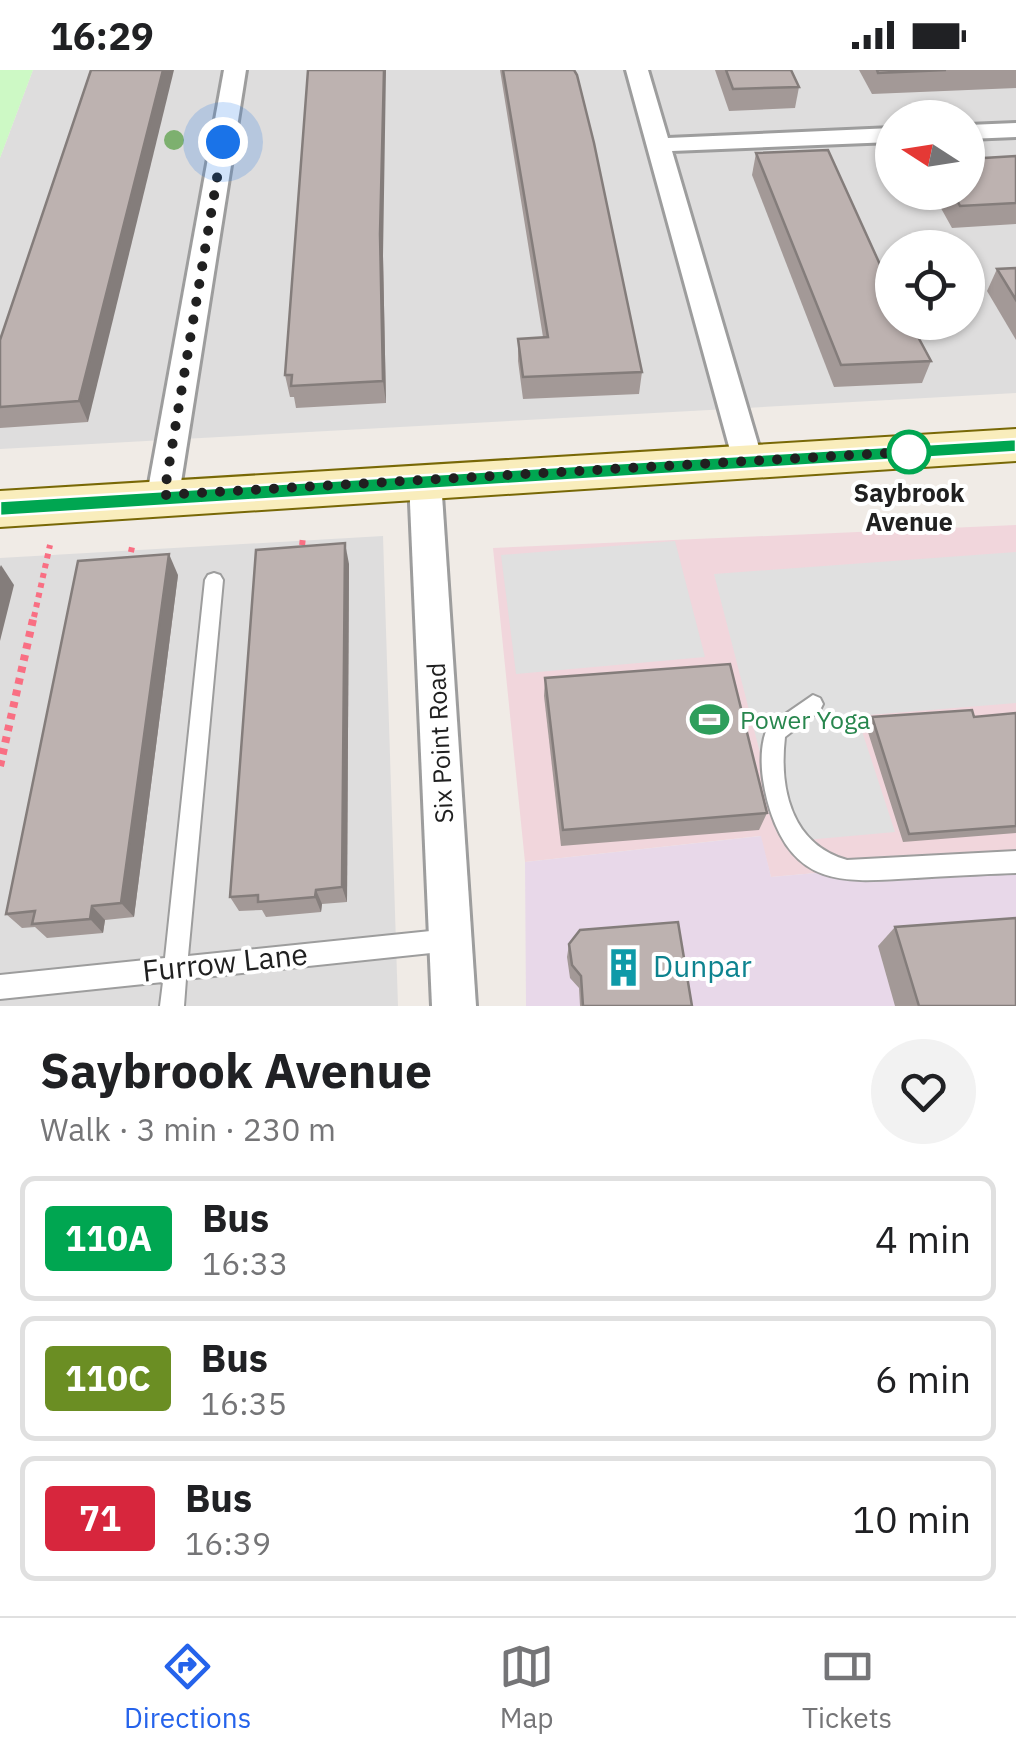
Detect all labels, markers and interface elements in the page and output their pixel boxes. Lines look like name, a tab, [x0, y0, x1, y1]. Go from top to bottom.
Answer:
text: 16:29	[50, 11, 154, 60]
north arrow	[875, 100, 985, 210]
map controls	[875, 100, 985, 340]
your location	[198, 117, 248, 167]
button: locate	[875, 230, 985, 340]
marker: Saybrook Avenue	[888, 431, 930, 473]
place label: Saybrook Avenue	[854, 476, 965, 538]
street label: Six Point Road	[419, 662, 460, 824]
sports icon: Power Yoga	[689, 699, 731, 741]
place label: Power Yoga	[740, 703, 870, 736]
street label: Furrow Lane	[140, 933, 310, 990]
building icon: Dunpar	[602, 946, 644, 988]
place label: Dunpar	[653, 946, 752, 985]
text: Saybrook Avenue	[40, 1039, 432, 1101]
button: heart	[871, 1039, 976, 1144]
text: Walk · 3 min · 230 m	[40, 1108, 336, 1150]
text: Bus	[202, 1193, 269, 1242]
text: 4 min	[875, 1214, 971, 1263]
text: 110A	[65, 1215, 152, 1261]
text: 16:33	[202, 1242, 288, 1284]
text: Bus	[201, 1333, 268, 1382]
text: 6 min	[875, 1354, 971, 1403]
text: 110C	[65, 1355, 151, 1401]
text: 16:35	[201, 1382, 287, 1424]
text: Bus	[185, 1473, 252, 1522]
text: 10 min	[852, 1494, 971, 1543]
text: 71	[79, 1495, 121, 1541]
text: 16:39	[185, 1522, 271, 1564]
tab: Directions	[124, 1639, 251, 1736]
tab: Map	[499, 1639, 554, 1736]
tab: Tickets	[802, 1639, 892, 1736]

